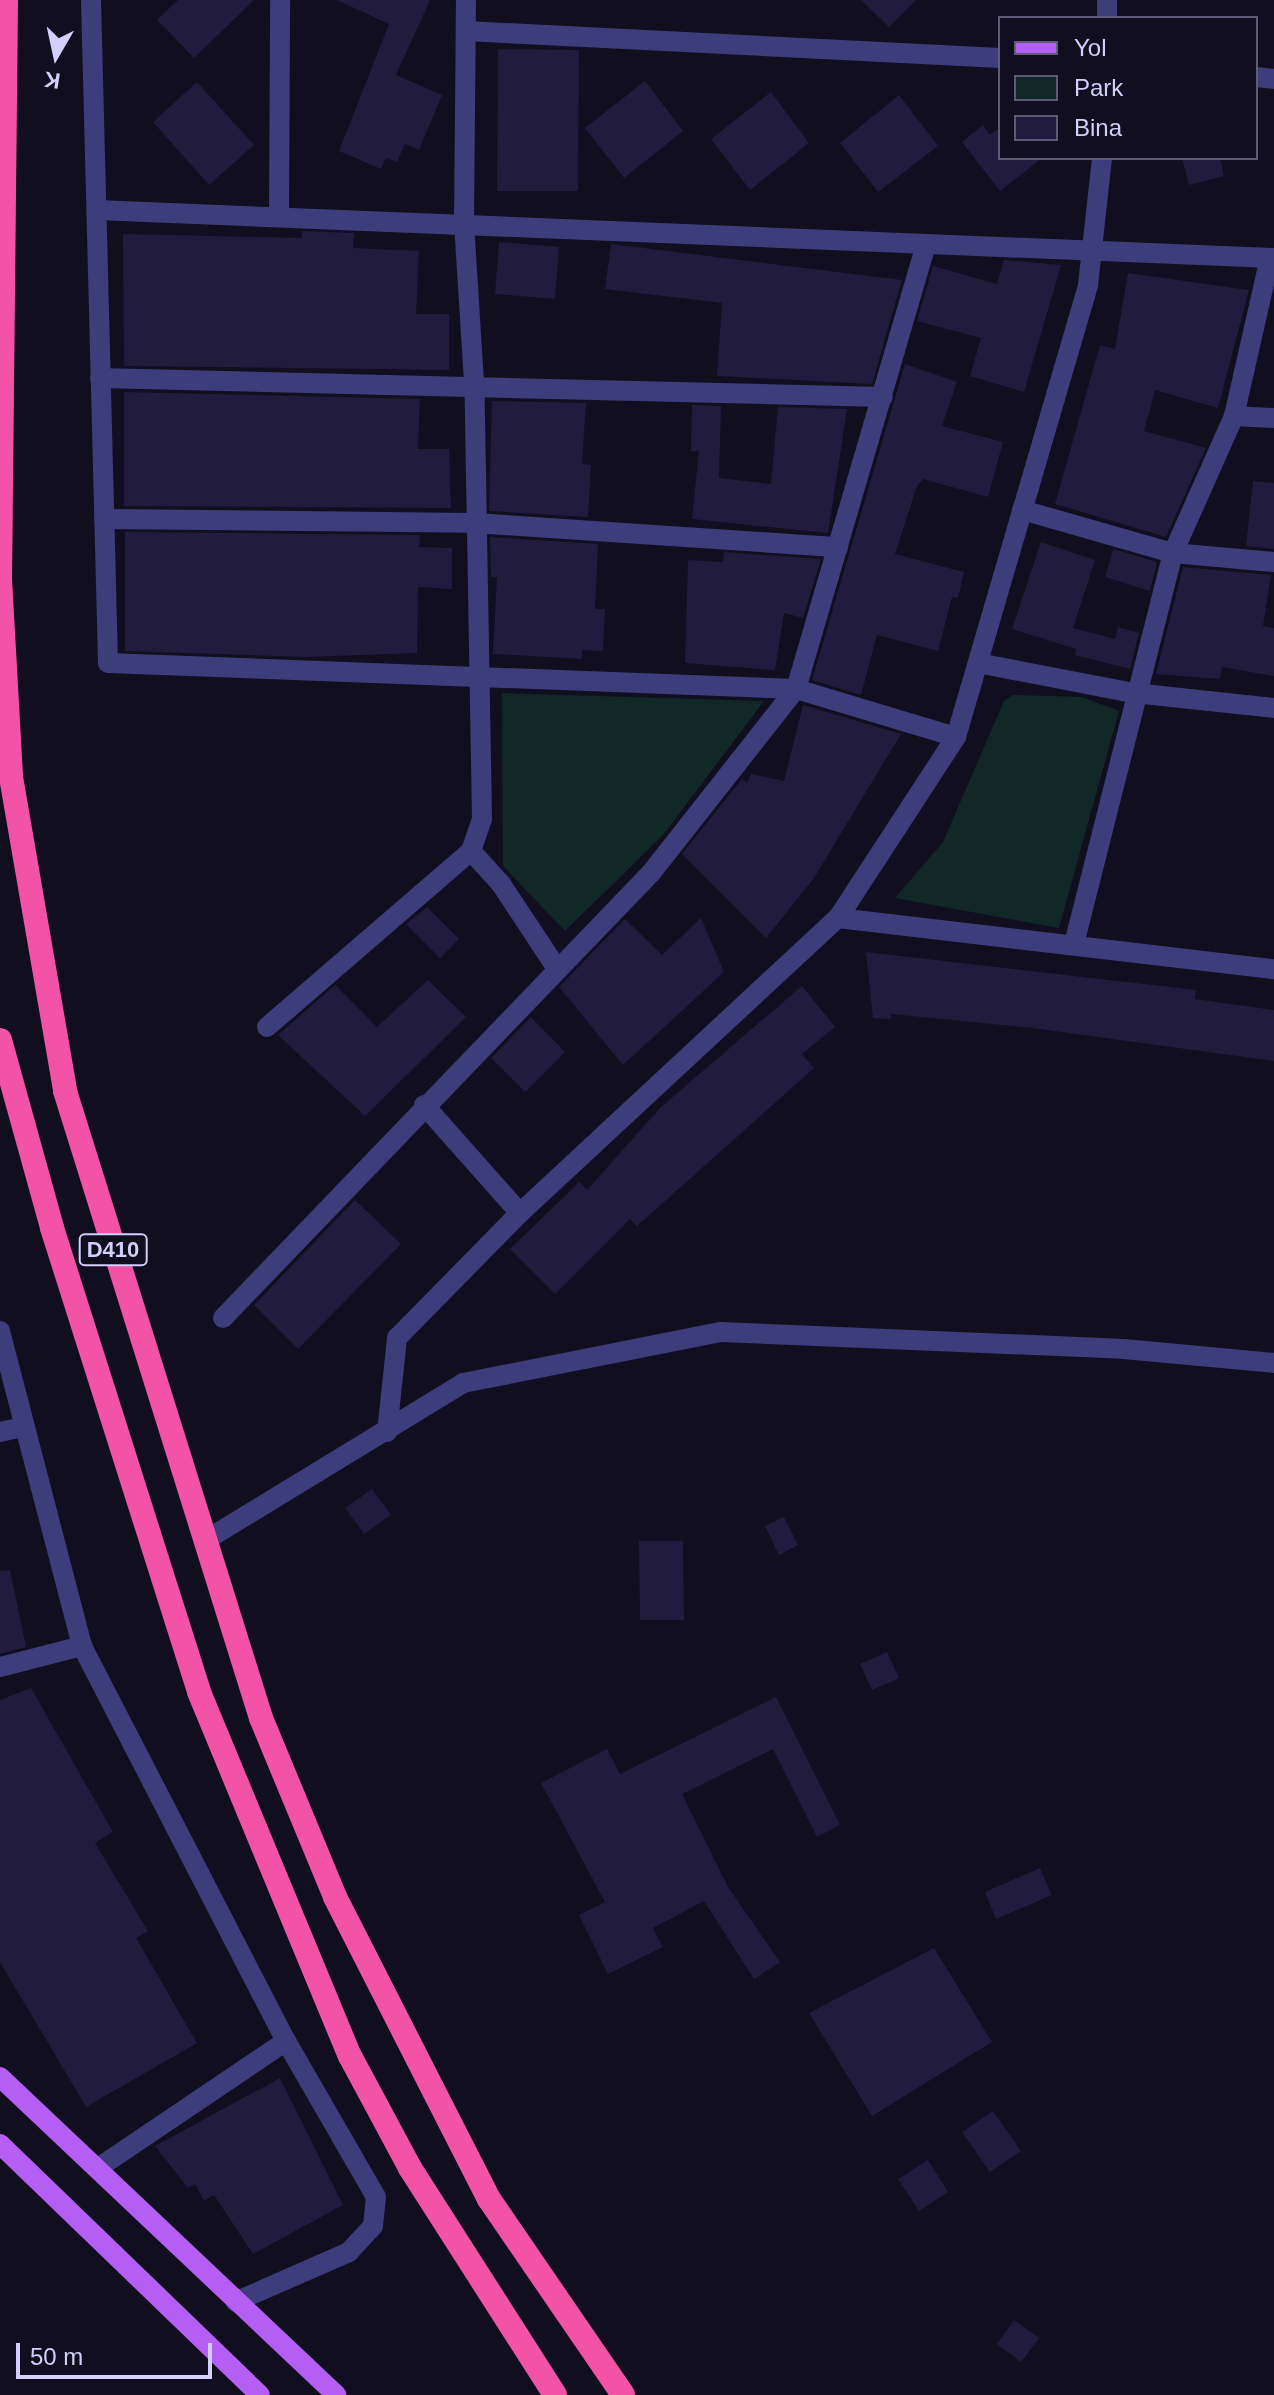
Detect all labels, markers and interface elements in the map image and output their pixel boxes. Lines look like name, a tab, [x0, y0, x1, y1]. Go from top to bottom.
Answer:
north arrow	[16, 16, 96, 96]
legend	[998, 16, 1258, 160]
text: Yol	[1074, 34, 1106, 61]
text: K	[42, 67, 62, 94]
text: Park	[1074, 74, 1123, 101]
text: Bina	[1074, 114, 1122, 141]
road number: D410	[77, 1232, 149, 1268]
scale bar	[20, 2327, 216, 2377]
text: 50 m	[30, 2343, 83, 2370]

